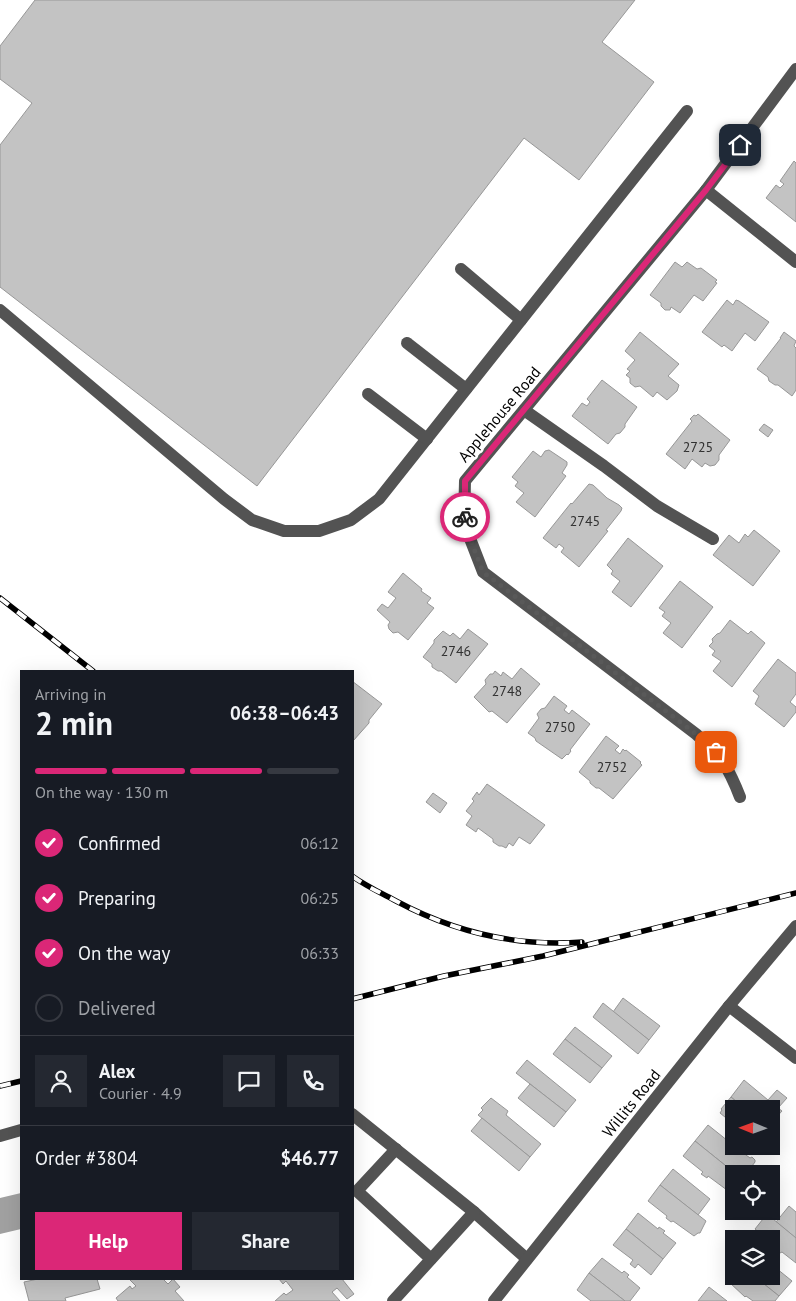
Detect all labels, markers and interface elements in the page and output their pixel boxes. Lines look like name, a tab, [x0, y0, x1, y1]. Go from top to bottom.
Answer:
pin	[719, 124, 761, 166]
icon: home	[726, 131, 754, 159]
street label: Applehouse Road	[453, 362, 545, 466]
house number: 2725	[683, 438, 713, 456]
courier	[440, 492, 490, 542]
icon: bike	[451, 503, 479, 531]
house number: 2745	[570, 512, 600, 530]
house number: 2746	[441, 642, 471, 660]
house number: 2748	[492, 682, 522, 700]
text: Arriving in	[35, 684, 106, 704]
text: 06:38–06:43	[230, 701, 339, 725]
text: 2 min	[35, 702, 113, 744]
house number: 2750	[545, 718, 576, 736]
pin	[695, 731, 737, 773]
icon: bag	[702, 738, 730, 766]
house number: 2752	[597, 758, 627, 776]
text: On the way · 130 m	[35, 782, 168, 802]
icon: check	[35, 829, 63, 857]
text: Confirmed	[78, 831, 161, 855]
text: 06:12	[301, 833, 339, 853]
icon: check	[35, 884, 63, 912]
text: Preparing	[78, 886, 156, 910]
text: 06:25	[301, 888, 339, 908]
icon: check	[35, 939, 63, 967]
text: On the way	[78, 941, 170, 965]
text: 06:33	[301, 943, 339, 963]
text: Delivered	[78, 996, 156, 1020]
button: person	[35, 1055, 87, 1107]
button: chat	[223, 1055, 275, 1107]
button: phone	[287, 1055, 339, 1107]
text: Alex	[99, 1059, 135, 1083]
street label: Willits Road	[598, 1065, 664, 1141]
text: Courier · 4.9	[99, 1083, 182, 1103]
north arrow	[725, 1100, 780, 1155]
map controls	[725, 1100, 780, 1285]
text: Order #3804	[35, 1146, 138, 1170]
text: $46.77	[280, 1146, 339, 1170]
button: locate	[725, 1165, 780, 1220]
button: Help	[35, 1212, 182, 1270]
button: Share	[192, 1212, 339, 1270]
button: layers	[725, 1230, 780, 1285]

